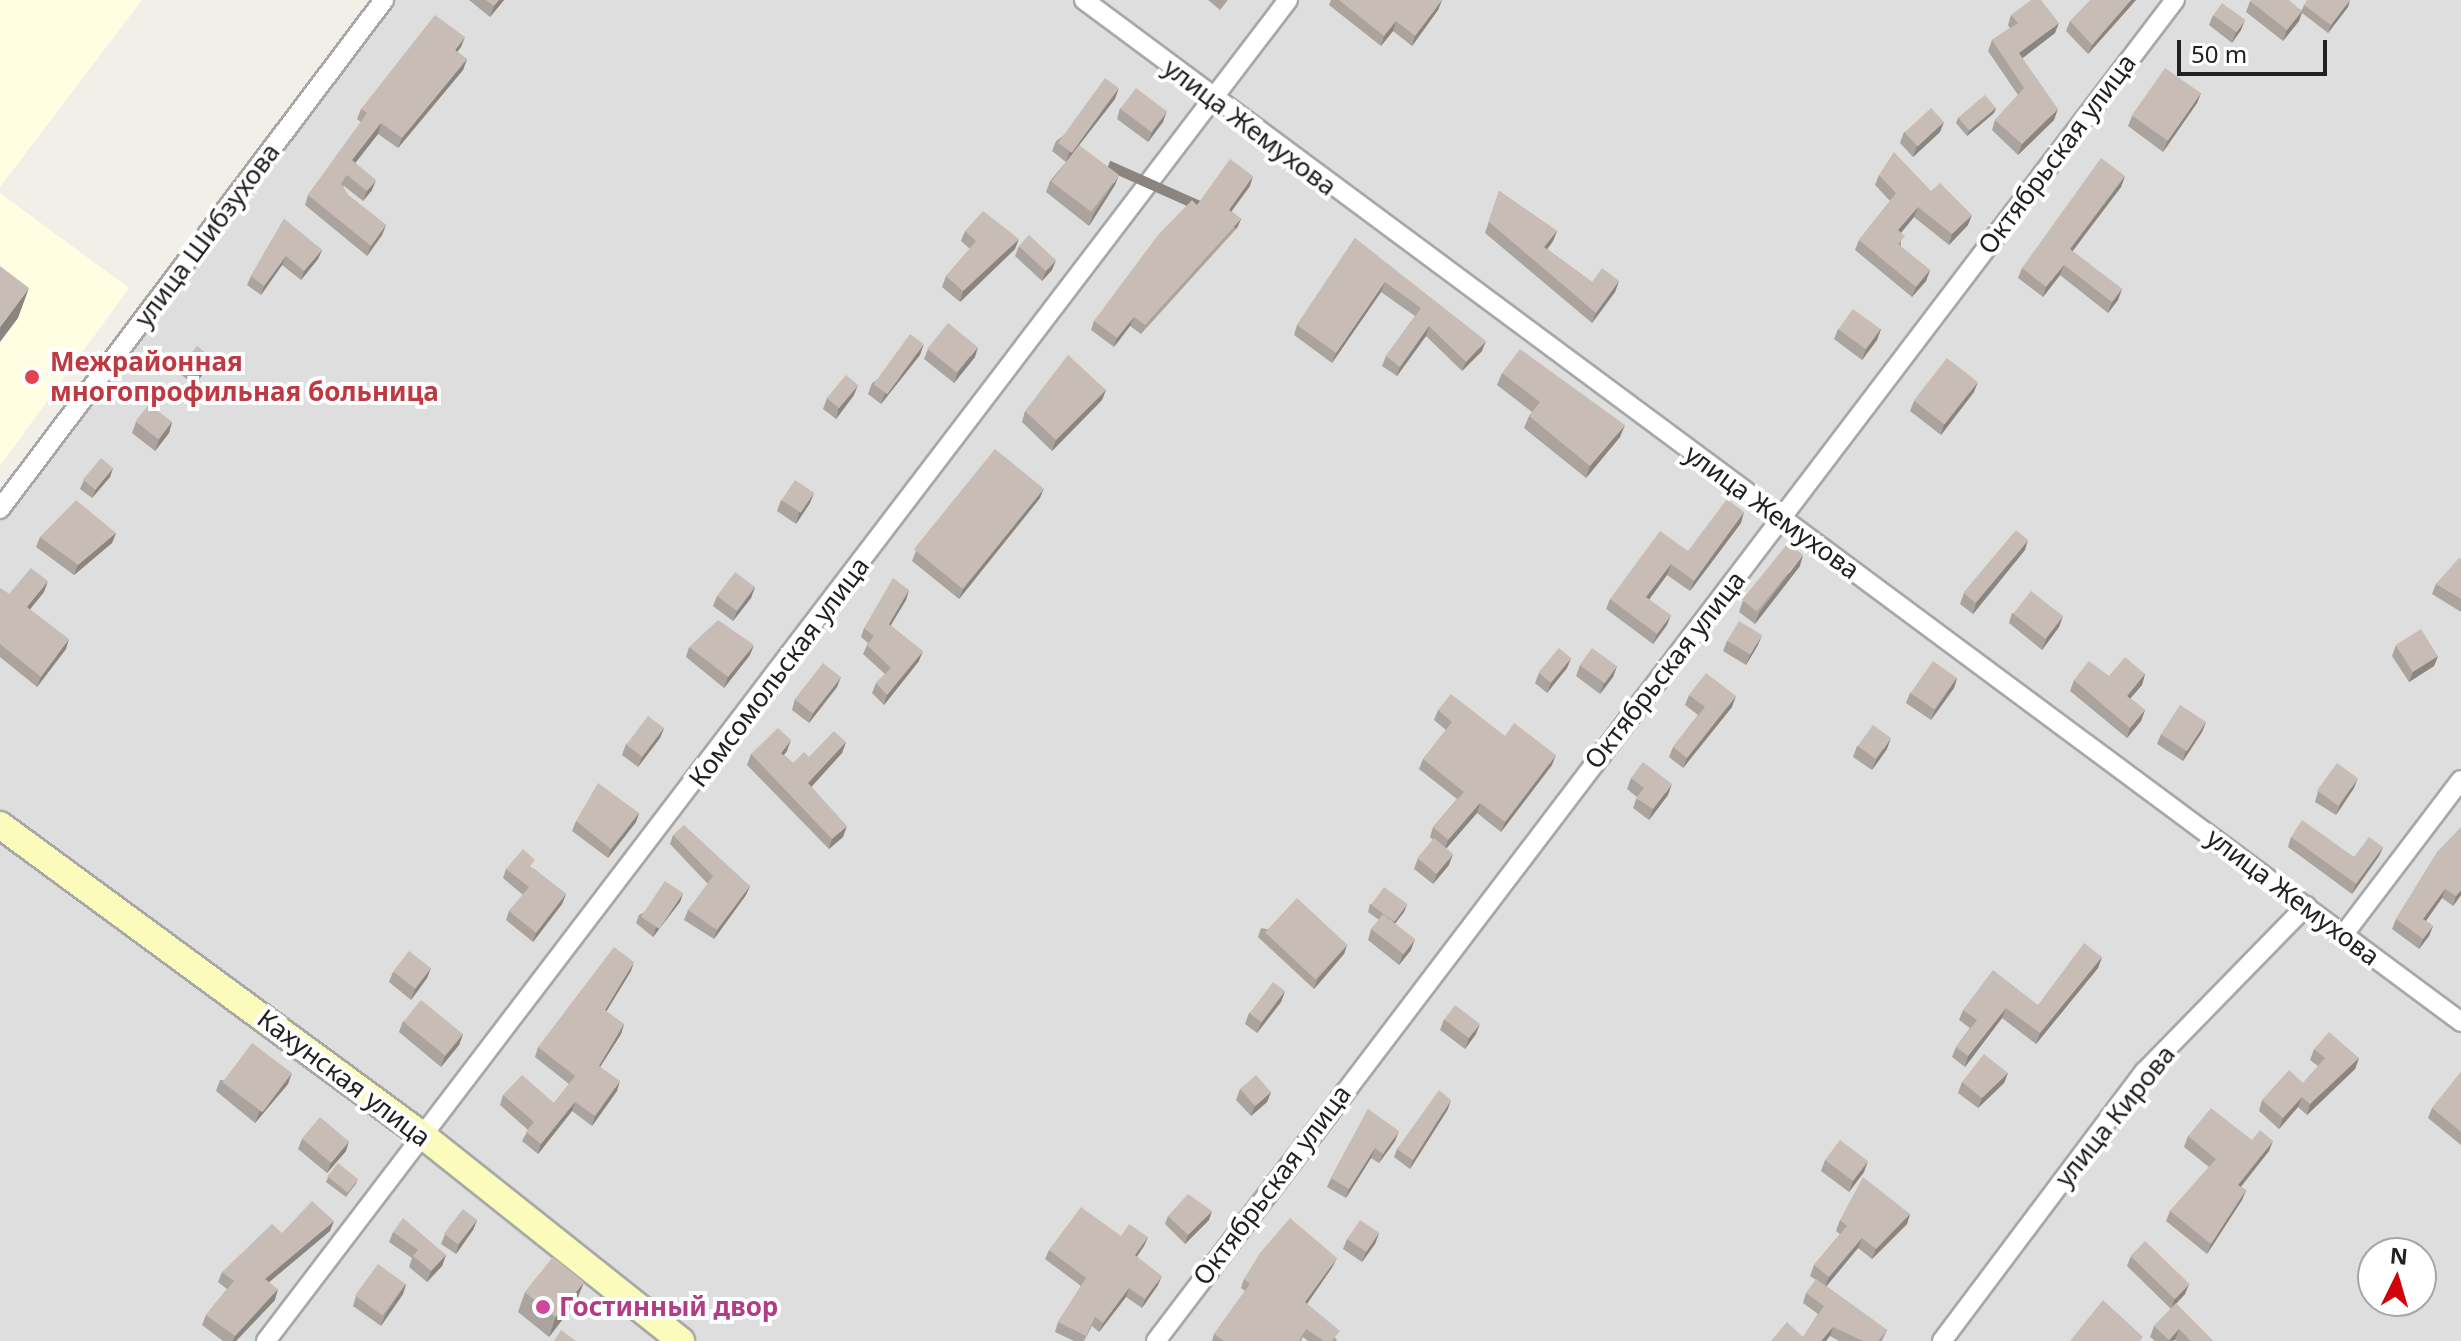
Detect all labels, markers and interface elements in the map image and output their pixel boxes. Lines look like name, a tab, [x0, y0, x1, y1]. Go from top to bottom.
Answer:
scale bar	[2181, 24, 2331, 74]
text: 50 m	[2191, 37, 2247, 70]
street label: Октябрьская улица	[1972, 48, 2142, 260]
street label: улица Жемухова	[1157, 52, 1343, 202]
street label: улица Шибзухова	[128, 137, 286, 333]
place label: Межрайонная многопрофильная больница	[50, 346, 439, 408]
marker: Межрайонная многопрофильная больница	[21, 366, 43, 388]
street label: улица Жемухова	[1679, 438, 1865, 586]
street label: Комсомольская улица	[682, 551, 876, 793]
street label: Октябрьская улица	[1578, 565, 1752, 775]
street label: улица Жемухова	[2200, 822, 2386, 972]
street label: Кахунская улица	[251, 1003, 437, 1153]
street label: улица Кирова	[2048, 1039, 2182, 1193]
street label: Октябрьская улица	[1187, 1079, 1357, 1291]
north arrow	[2357, 1237, 2437, 1317]
text: N	[2389, 1239, 2409, 1271]
place label: Гостинный двор	[559, 1291, 778, 1323]
marker: Гостинный двор	[534, 1298, 552, 1316]

